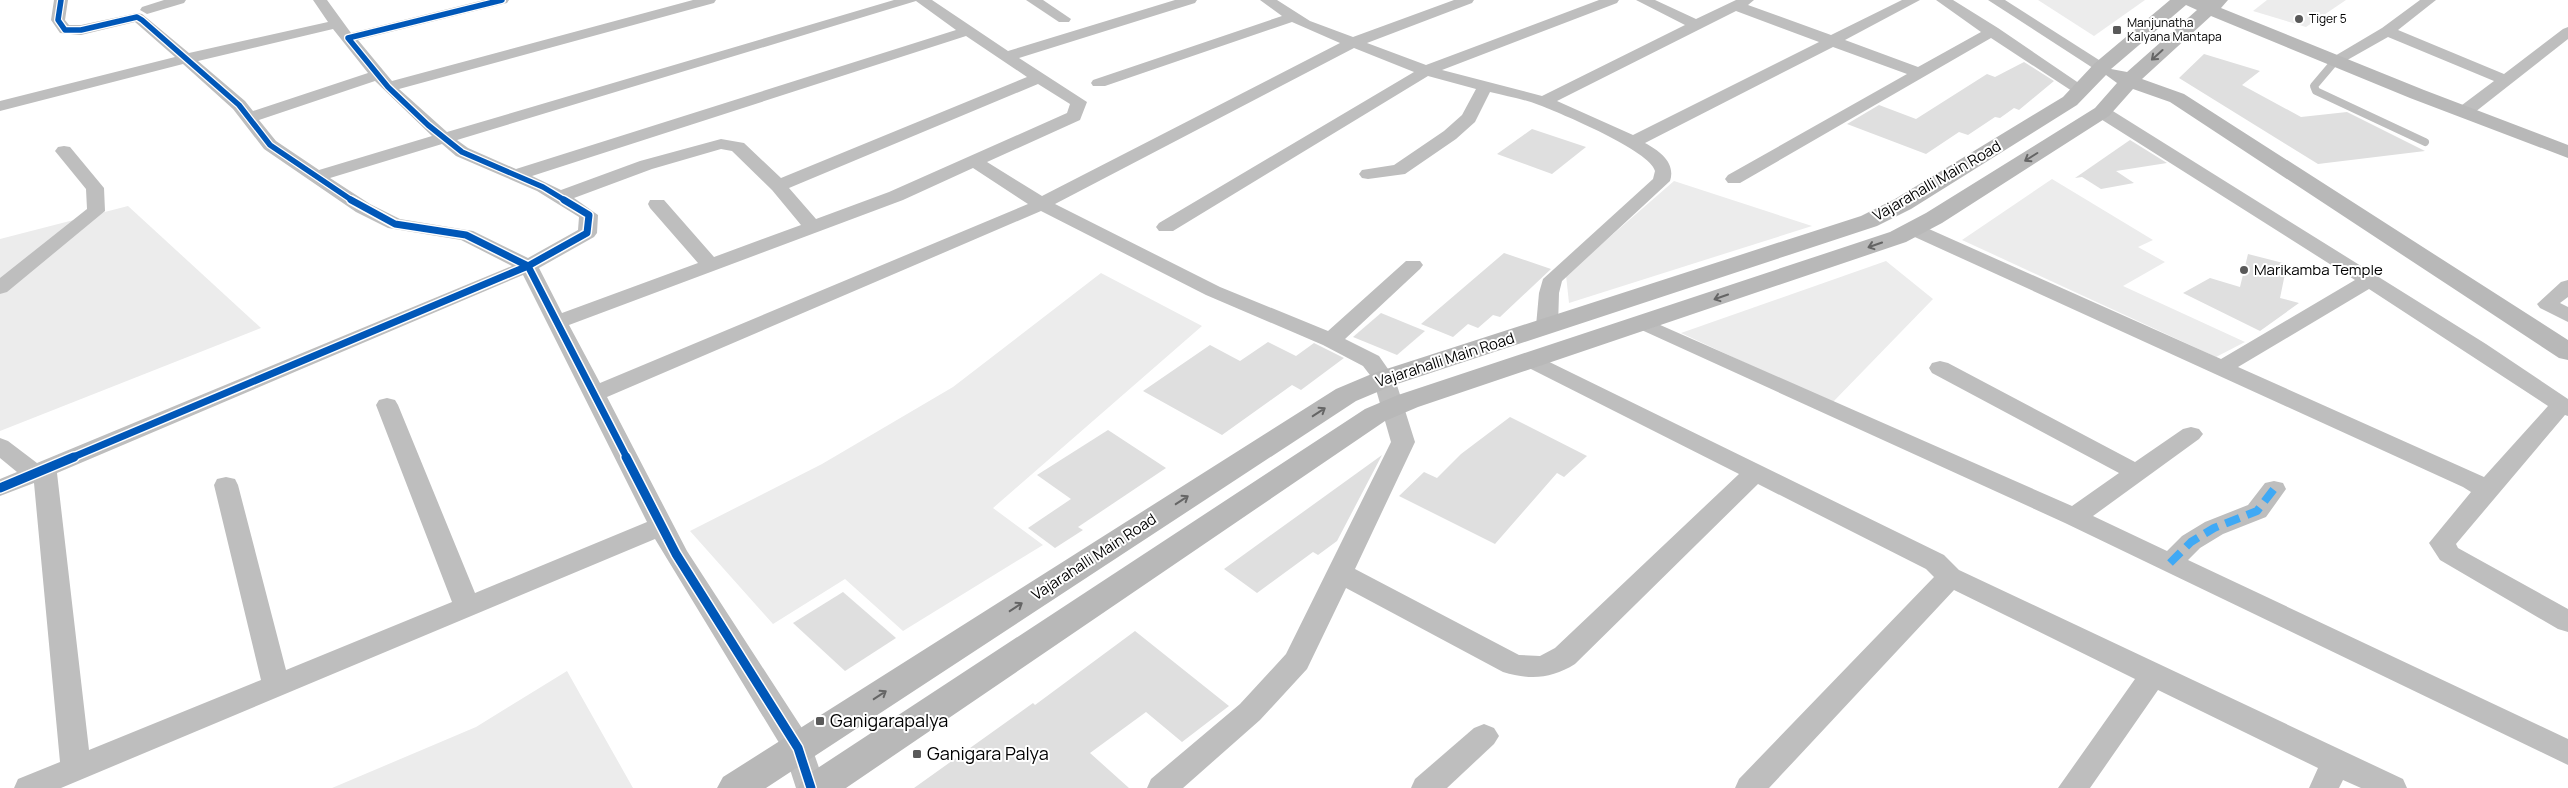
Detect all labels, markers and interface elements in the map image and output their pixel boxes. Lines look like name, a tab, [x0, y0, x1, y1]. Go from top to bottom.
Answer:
place label: Tiger 5	[2309, 10, 2347, 27]
marker: Tiger 5	[2293, 13, 2305, 25]
place label: Manjunatha Kalyana Mantapa	[2127, 14, 2222, 45]
marker: Manjunatha Kalyana Mantapa	[2111, 24, 2123, 36]
one-way arrow	[2150, 49, 2163, 61]
street label: Vajarahalli Main Road	[1869, 135, 2005, 226]
one-way arrow	[2025, 152, 2039, 162]
one-way arrow	[1868, 241, 1883, 250]
place label: Marikamba Temple	[2254, 259, 2383, 280]
marker: Marikamba Temple	[2238, 264, 2250, 276]
one-way arrow	[1713, 292, 1729, 302]
street label: Vajarahalli Main Road	[1373, 327, 1517, 392]
one-way arrow	[1311, 407, 1325, 417]
one-way arrow	[1175, 495, 1189, 505]
street label: Vajarahalli Main Road	[1027, 508, 1160, 605]
one-way arrow	[1009, 602, 1023, 612]
one-way arrow	[872, 690, 886, 700]
place label: Ganigarapalya	[830, 708, 948, 732]
marker: Ganigarapalya	[814, 715, 826, 727]
place label: Ganigara Palya	[927, 741, 1049, 765]
marker: Ganigara Palya	[911, 748, 923, 760]

